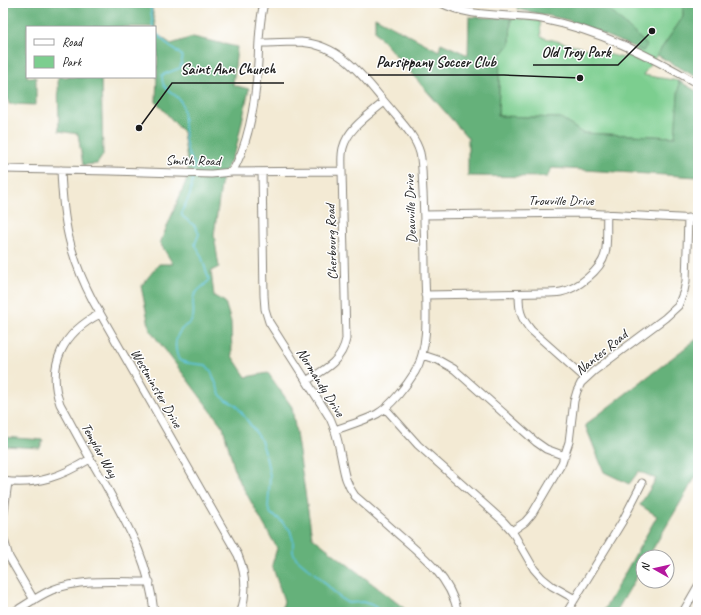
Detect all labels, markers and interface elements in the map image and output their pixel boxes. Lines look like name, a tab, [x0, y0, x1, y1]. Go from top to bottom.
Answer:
legend	[26, 26, 156, 78]
text: Road	[62, 34, 84, 50]
callout: Old Troy Park	[533, 38, 618, 65]
text: Old Troy Park	[541, 43, 612, 62]
callout: Parsippany Soccer Club	[368, 48, 504, 75]
text: Parsippany Soccer Club	[376, 53, 497, 72]
text: Park	[62, 54, 83, 70]
callout: Saint Ann Church	[172, 56, 284, 83]
text: Saint Ann Church	[181, 60, 277, 79]
street label: Smith Road	[165, 152, 223, 170]
street label: Deauville Drive	[401, 173, 420, 244]
street label: Trouville Drive	[528, 192, 595, 209]
street label: Cherbourg Road	[322, 201, 341, 280]
street label: Nantes Road	[572, 325, 633, 379]
street label: Normandy Drive	[293, 345, 349, 421]
street label: Westminster Drive	[127, 346, 187, 432]
street label: Templar Way	[78, 420, 122, 482]
north arrow	[635, 549, 675, 589]
text: N	[638, 561, 653, 572]

